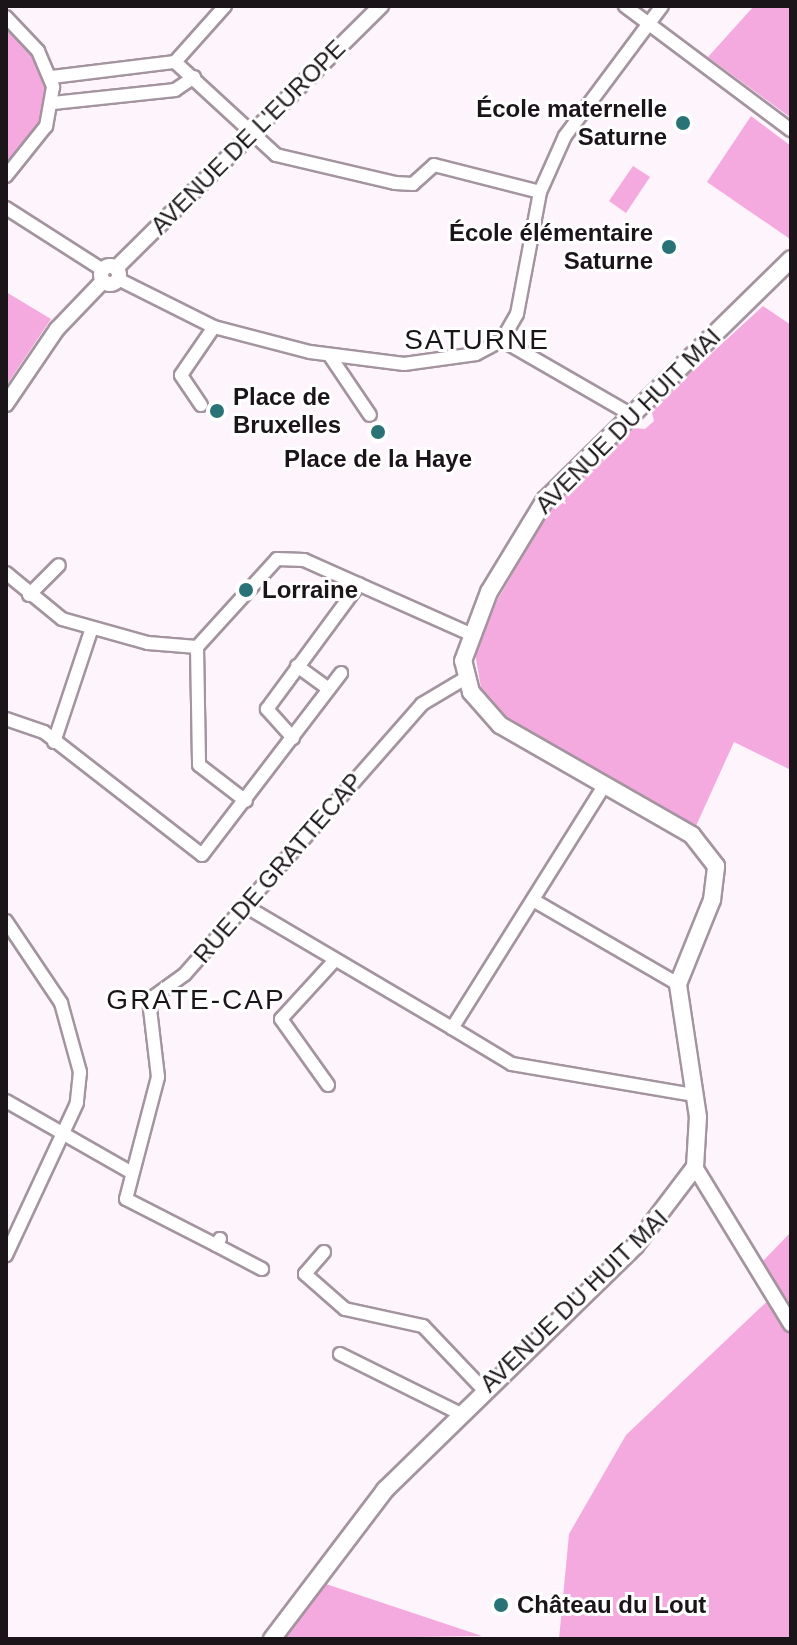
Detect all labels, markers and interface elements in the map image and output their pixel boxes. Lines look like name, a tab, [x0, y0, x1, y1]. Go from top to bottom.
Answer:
street label: AVENUE DE L'EUROPE	[145, 34, 351, 240]
place label: École maternelle Saturne	[476, 95, 667, 151]
marker: École maternelle Saturne	[674, 114, 692, 132]
place label: École élémentaire Saturne	[449, 219, 653, 275]
marker: École élémentaire Saturne	[660, 238, 678, 256]
street label: AVENUE DU HUIT MAI	[529, 322, 727, 520]
district label: SATURNE	[404, 323, 550, 357]
place label: Place de Bruxelles	[233, 383, 341, 439]
marker: Place de Bruxelles	[208, 402, 226, 420]
marker: Place de la Haye	[369, 423, 387, 441]
place label: Place de la Haye	[284, 445, 472, 473]
place label: Lorraine	[262, 576, 358, 604]
marker: Lorraine	[237, 581, 255, 599]
street label: RUE DE GRATTECAP	[188, 767, 368, 969]
district label: GRATE-CAP	[106, 983, 286, 1017]
street label: AVENUE DU HUIT MAI	[474, 1204, 674, 1398]
place label: Château du Lout	[517, 1591, 706, 1619]
marker: Château du Lout	[492, 1596, 510, 1614]

